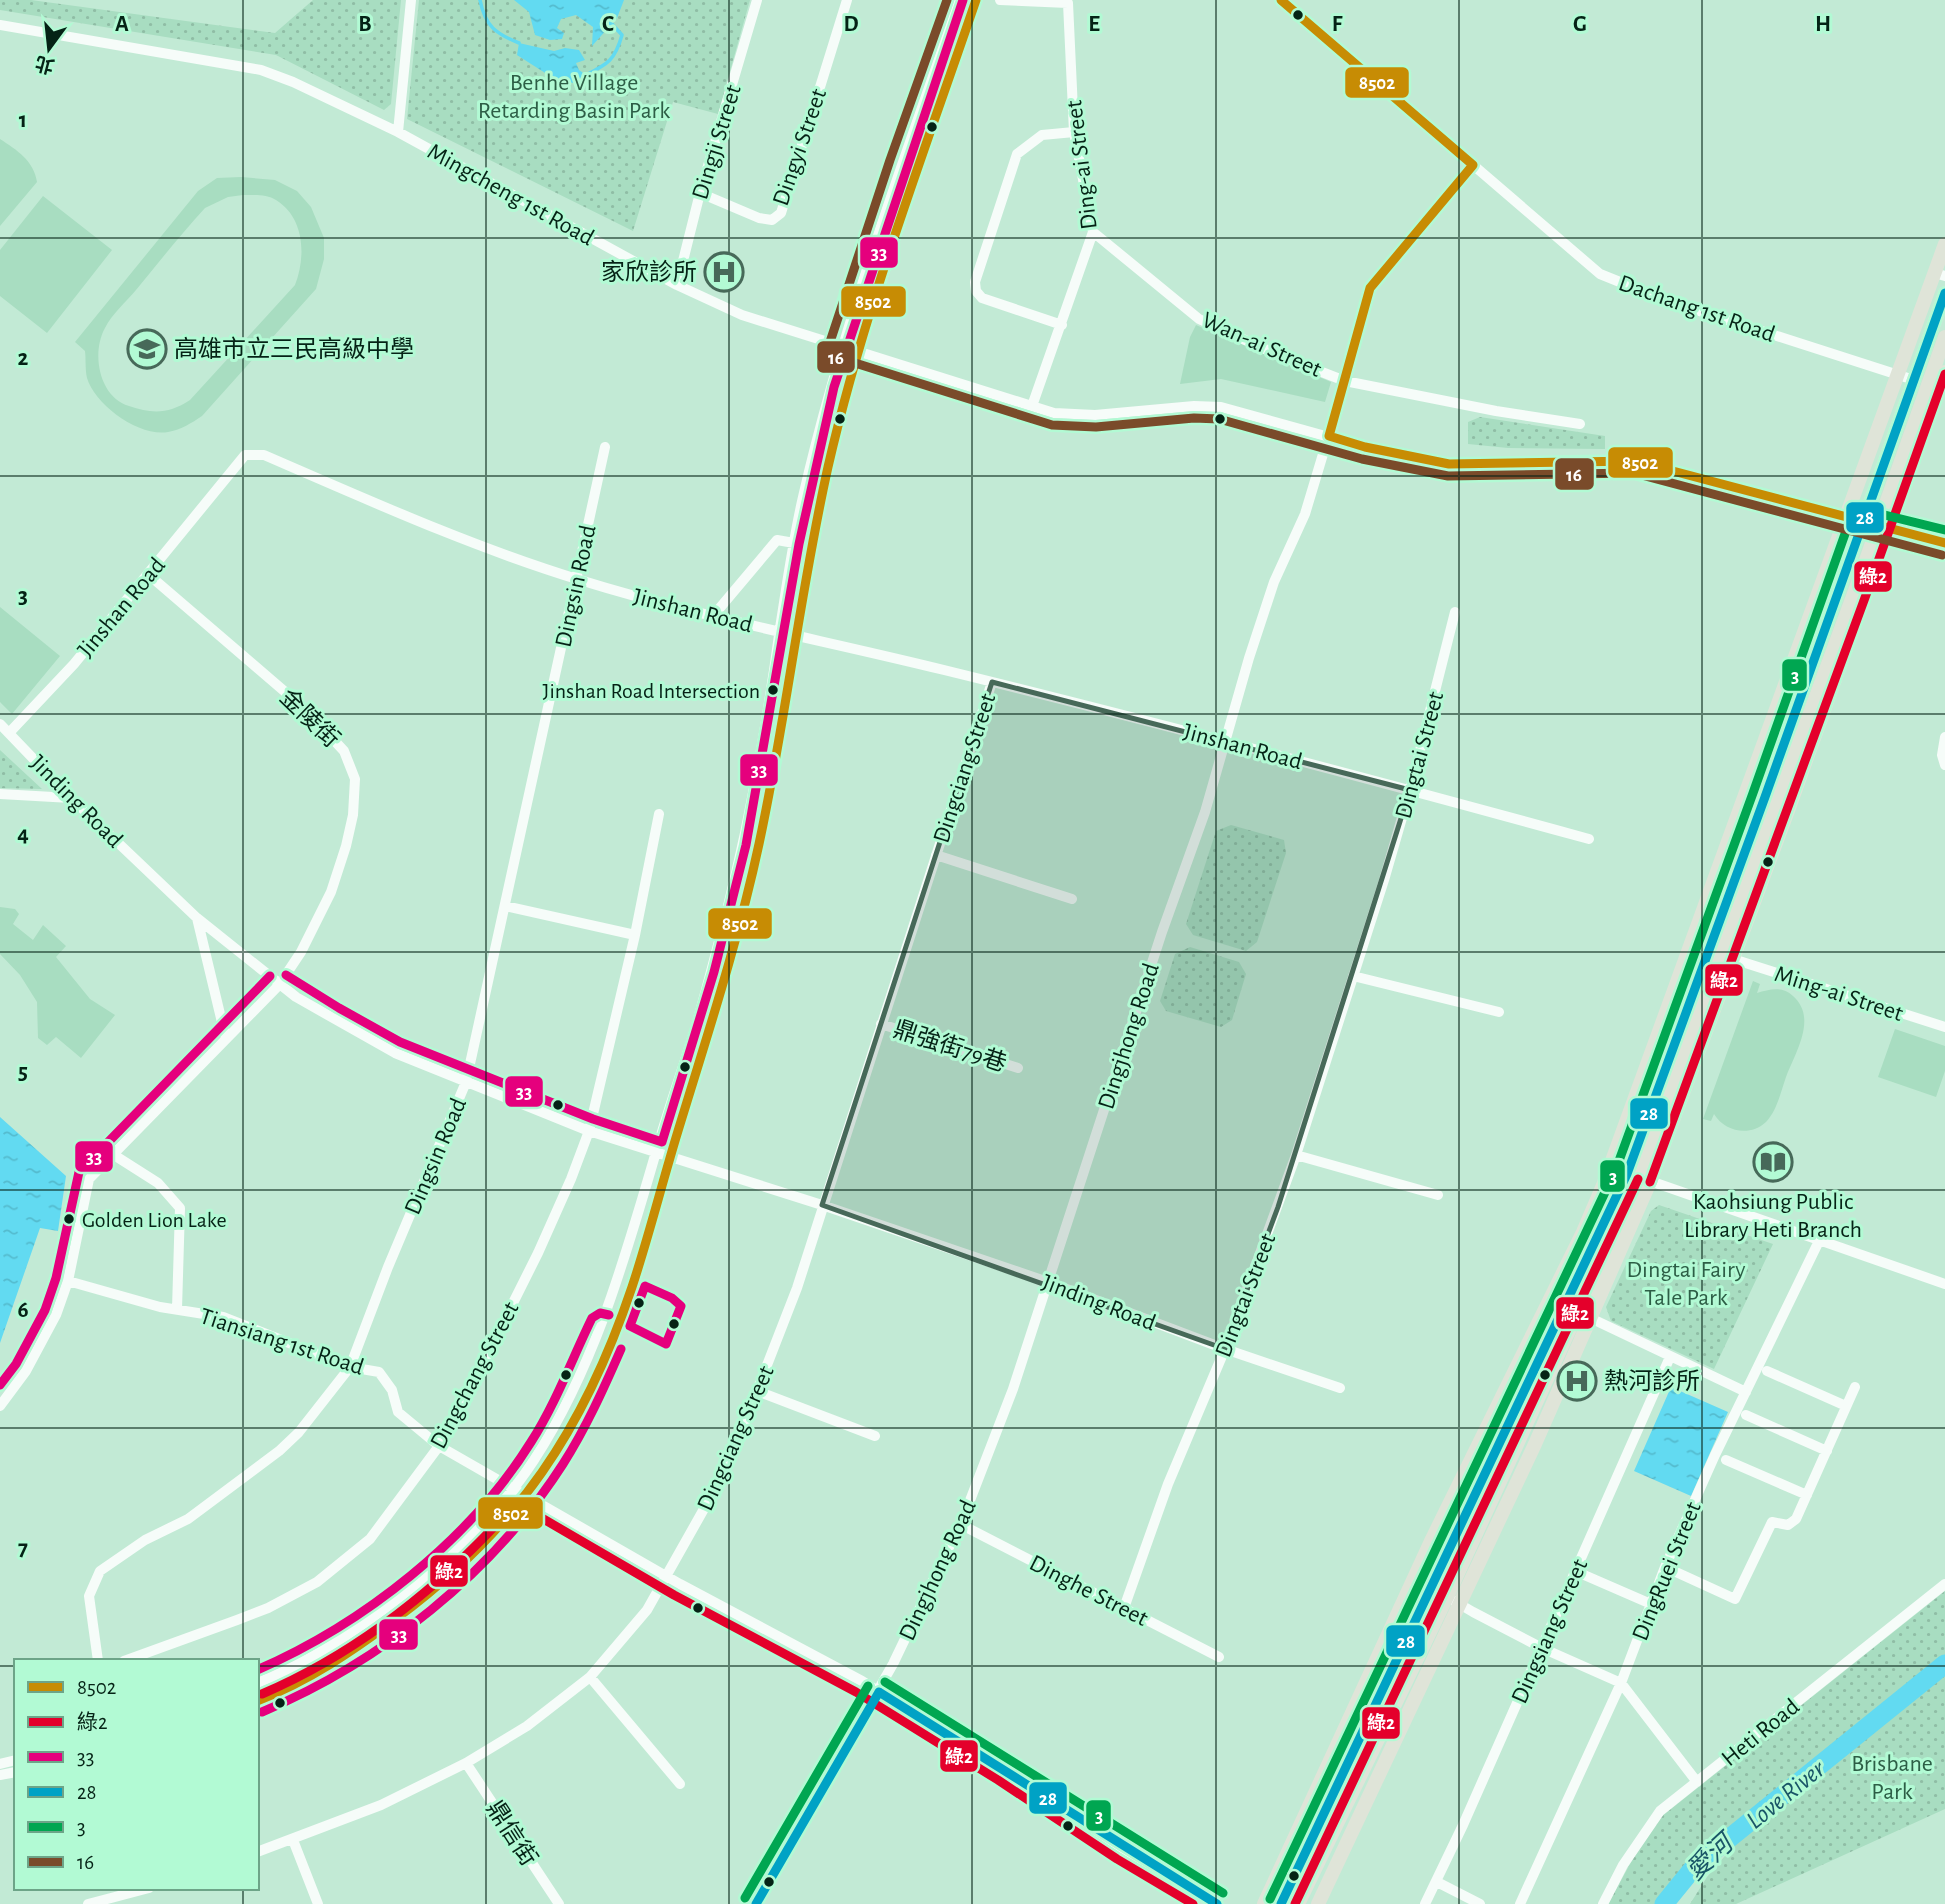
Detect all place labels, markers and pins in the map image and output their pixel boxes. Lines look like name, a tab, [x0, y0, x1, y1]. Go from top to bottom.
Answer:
unlabelled marker	[1291, 8, 1305, 22]
unlabelled marker	[925, 120, 939, 134]
hospital icon: 家欣診所	[703, 251, 745, 293]
place label: 家欣診所	[601, 259, 697, 285]
school or university icon: 高雄市立三民高級中學	[126, 328, 168, 370]
place label: 高雄市立三民高級中學	[174, 336, 414, 362]
unlabelled marker	[833, 412, 847, 426]
unlabelled marker	[1213, 412, 1227, 426]
place label: Jinshan Road Intersection	[543, 680, 760, 702]
marker: Jinshan Road Intersection	[766, 683, 780, 697]
unlabelled marker	[1761, 855, 1775, 869]
unlabelled marker	[678, 1060, 692, 1074]
unlabelled marker	[551, 1098, 565, 1112]
library icon: Kaohsiung Public Library Heti Branch	[1752, 1141, 1794, 1183]
place label: Kaohsiung Public Library Heti Branch	[1684, 1190, 1862, 1242]
place label: Golden Lion Lake	[82, 1209, 227, 1231]
marker: Golden Lion Lake	[62, 1212, 76, 1226]
unlabelled marker	[632, 1296, 646, 1310]
unlabelled marker	[667, 1317, 681, 1331]
hospital icon: 熱河診所	[1556, 1360, 1598, 1402]
unlabelled marker	[559, 1368, 573, 1382]
unlabelled marker	[1538, 1368, 1552, 1382]
place label: 熱河診所	[1604, 1368, 1700, 1394]
unlabelled marker	[691, 1601, 705, 1615]
unlabelled marker	[273, 1696, 287, 1710]
unlabelled marker	[1061, 1819, 1075, 1833]
unlabelled marker	[1287, 1869, 1301, 1883]
unlabelled marker	[762, 1875, 776, 1889]

